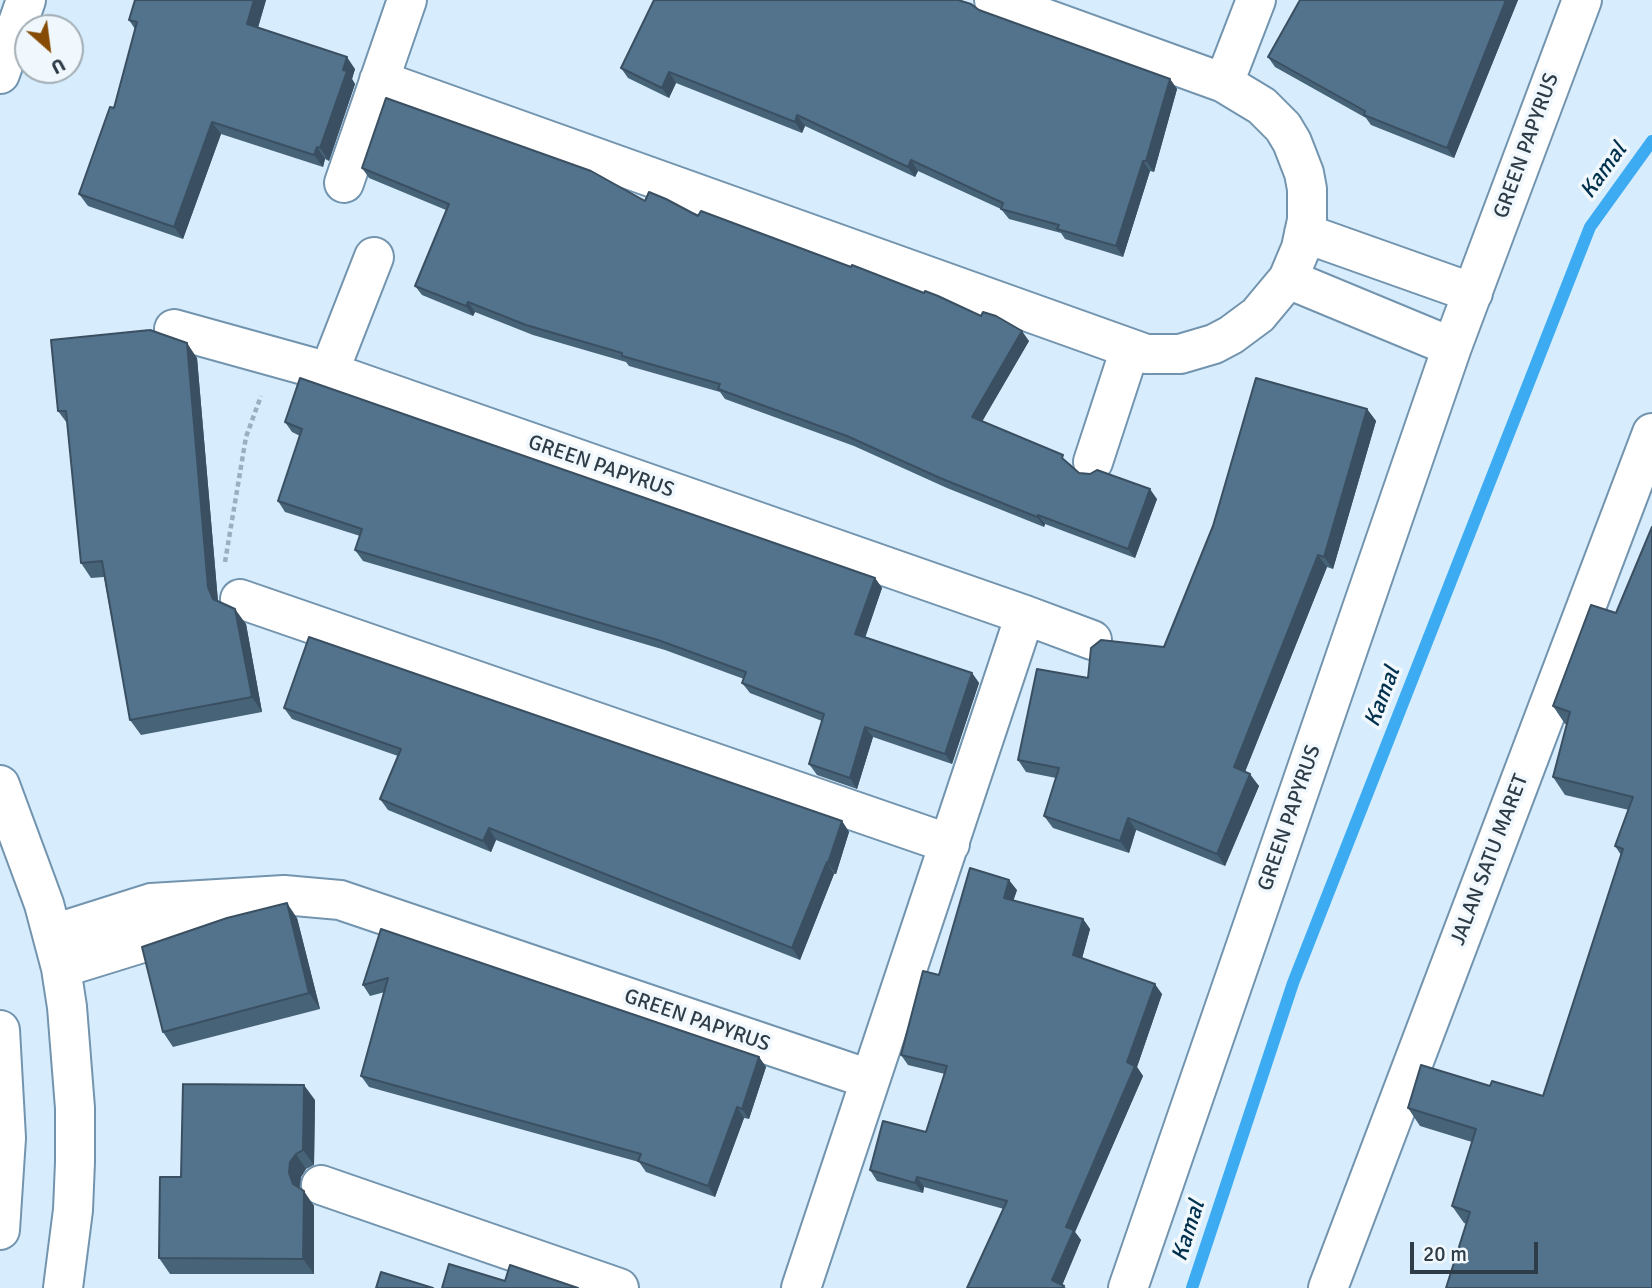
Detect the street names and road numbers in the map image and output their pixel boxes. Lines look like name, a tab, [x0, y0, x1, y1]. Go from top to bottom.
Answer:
street label: GREEN PAPYRUS	[1489, 70, 1565, 222]
street label: GREEN PAPYRUS	[525, 430, 677, 504]
street label: GREEN PAPYRUS	[1253, 742, 1327, 894]
street label: JALAN SATU MARET	[1446, 771, 1534, 949]
street label: GREEN PAPYRUS	[621, 984, 773, 1058]

